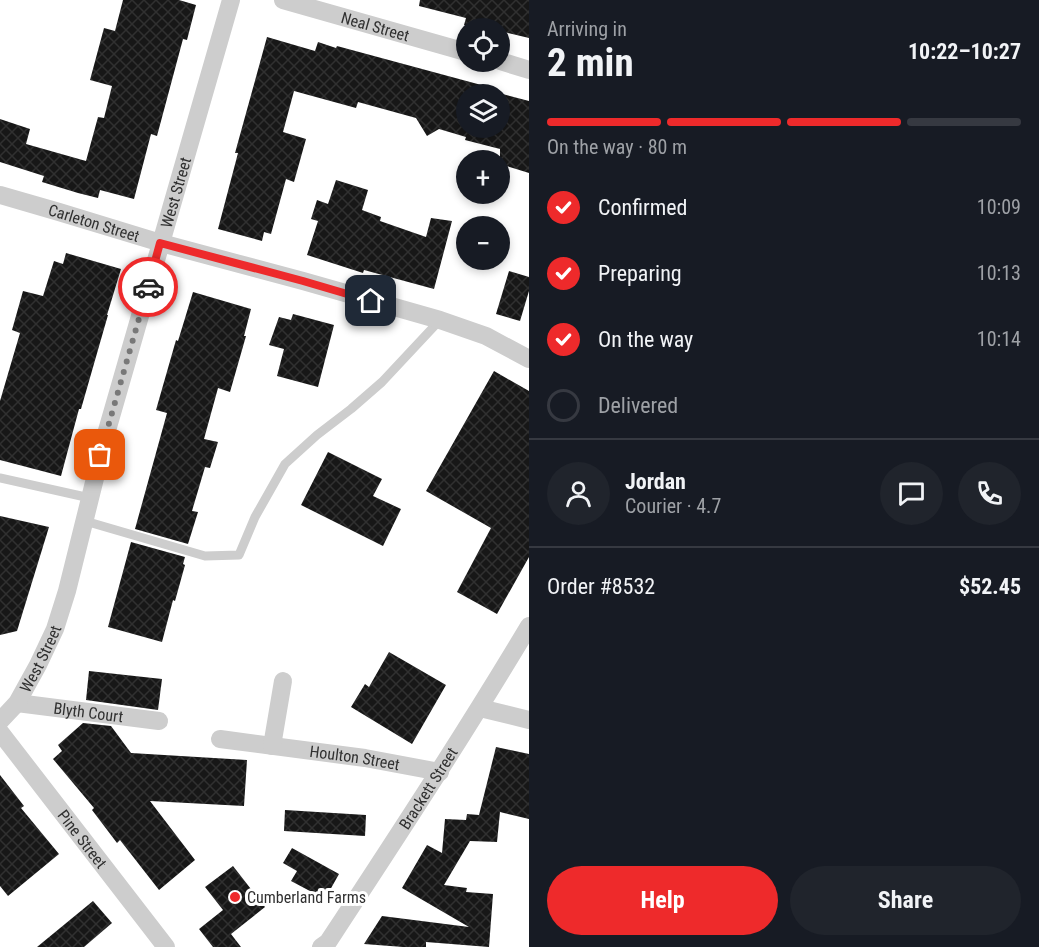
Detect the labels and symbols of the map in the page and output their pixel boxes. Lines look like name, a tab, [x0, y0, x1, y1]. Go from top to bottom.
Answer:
street label: Neal Street	[339, 8, 412, 45]
street label: West Street	[156, 155, 195, 230]
street label: Carleton Street	[46, 200, 142, 246]
courier	[118, 257, 178, 317]
pin	[345, 275, 396, 326]
pin	[74, 429, 125, 480]
street label: West Street	[15, 623, 65, 695]
street label: Blyth Court	[52, 698, 125, 726]
street label: Houlton Street	[309, 741, 402, 774]
street label: Brackett Street	[395, 744, 461, 833]
street label: Pine Street	[54, 806, 111, 872]
place label: Cumberland Farms	[247, 888, 366, 907]
marker: Cumberland Farms	[228, 890, 242, 904]

